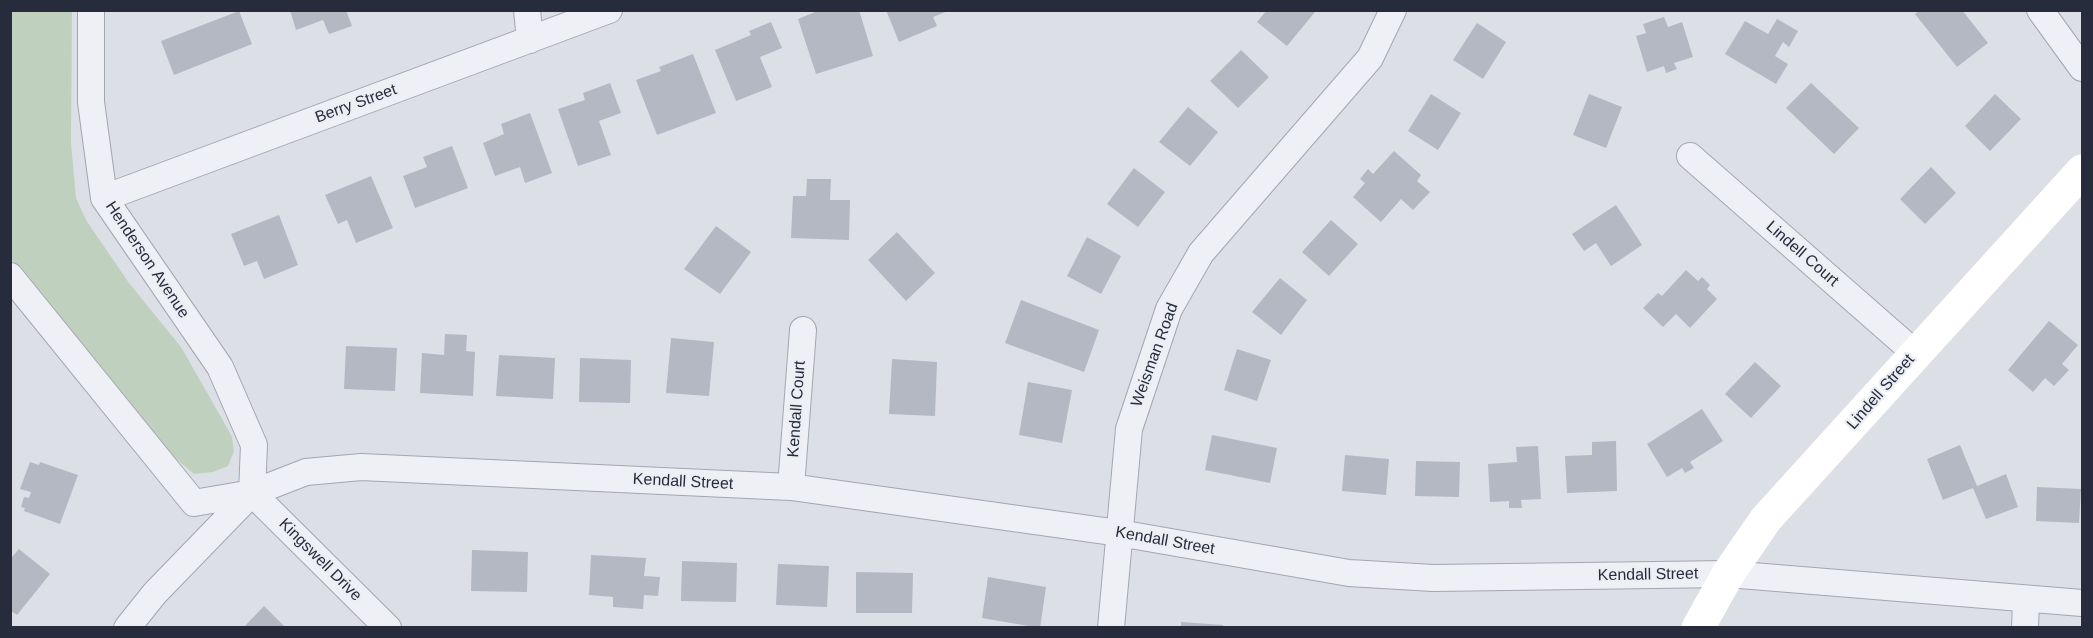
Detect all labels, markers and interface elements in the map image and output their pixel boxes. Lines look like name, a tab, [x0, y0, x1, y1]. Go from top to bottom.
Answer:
street label: Berry Street	[313, 80, 399, 128]
street label: Henderson Avenue	[101, 198, 193, 322]
street label: Lindell Court	[1762, 217, 1842, 291]
street label: Weisman Road	[1127, 300, 1183, 410]
street label: Lindell Street	[1843, 350, 1919, 434]
street label: Kendall Court	[784, 360, 810, 458]
street label: Kendall Street	[632, 470, 734, 494]
street label: Kingswell Drive	[275, 515, 365, 605]
street label: Kendall Street	[1114, 523, 1216, 559]
street label: Kendall Street	[1598, 565, 1698, 585]

